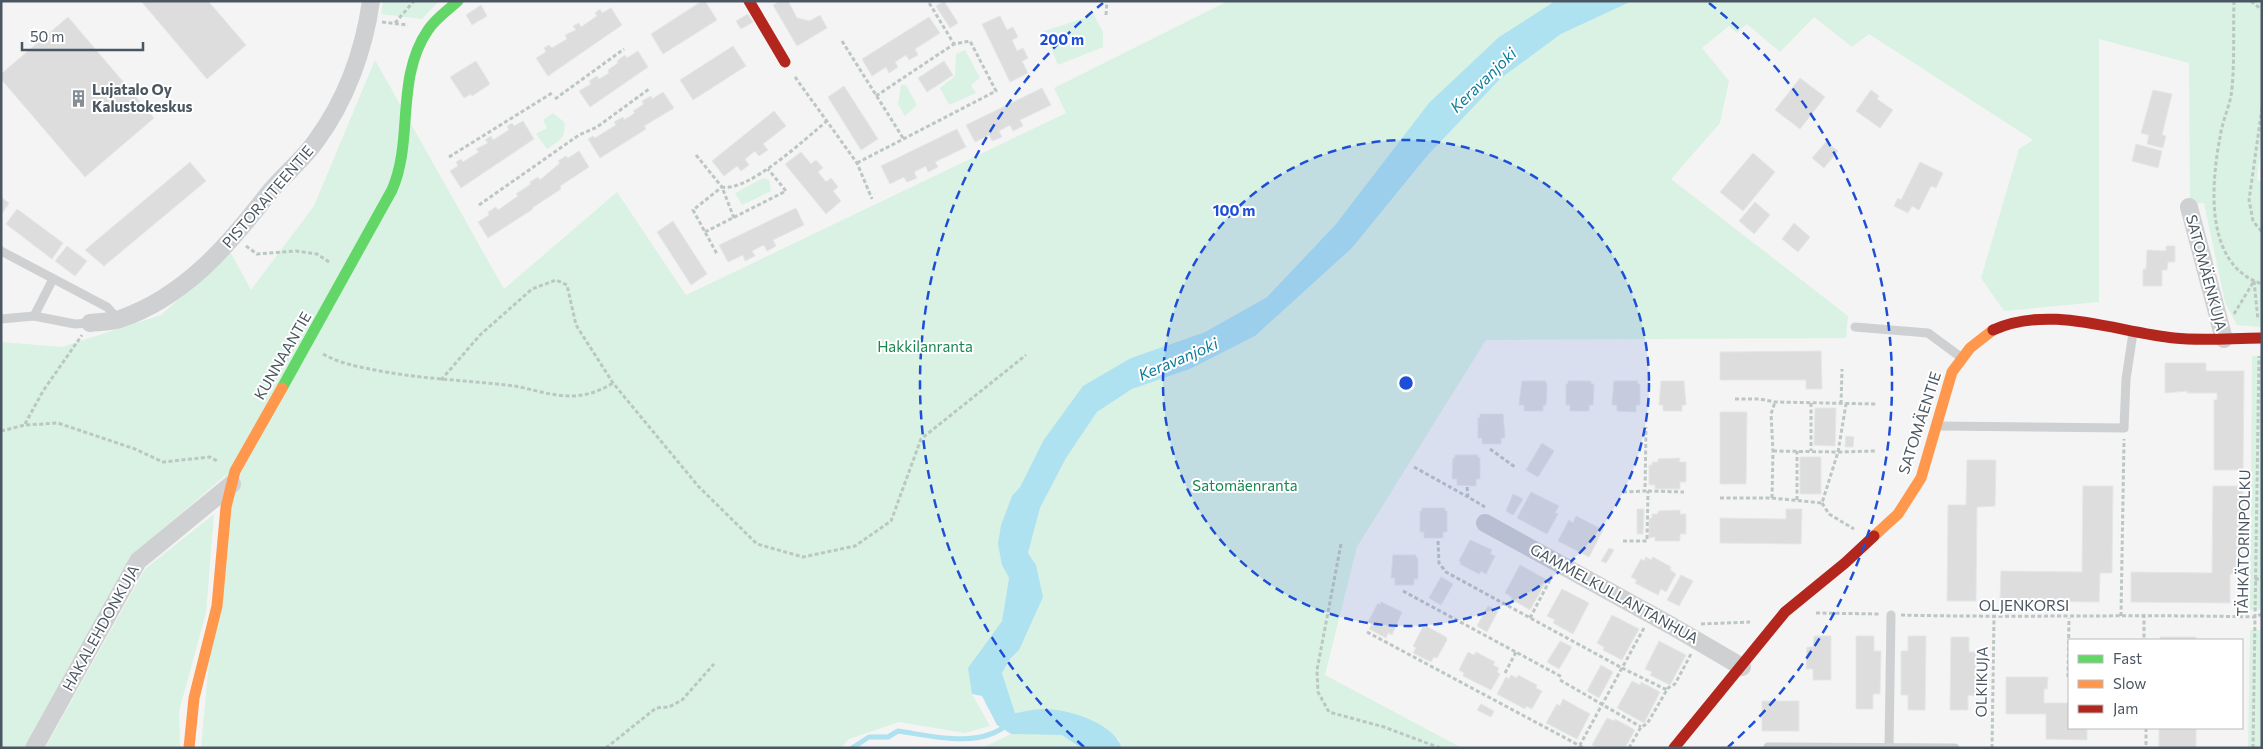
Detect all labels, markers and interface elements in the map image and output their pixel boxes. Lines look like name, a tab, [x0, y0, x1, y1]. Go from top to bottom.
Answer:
scale bar	[22, 20, 144, 52]
text: 50 m	[30, 27, 64, 45]
text: 200 m	[1040, 30, 1084, 48]
water label: Keravanjoki	[1446, 43, 1520, 116]
place label: Lujatalo Oy Kalustokeskus	[92, 80, 192, 115]
building icon: Lujatalo Oy Kalustokeskus	[68, 89, 88, 109]
street label: PISTORAITEENTIE	[218, 141, 317, 251]
text: 100 m	[1213, 201, 1255, 219]
street label: SATOMÄENKUJA	[2183, 213, 2231, 333]
street label: KUNNAANTIE	[250, 308, 315, 403]
water label: Keravanjoki	[1135, 333, 1221, 384]
park label: Hakkilanranta	[877, 337, 973, 355]
street label: SATOMÄENTIE	[1894, 369, 1944, 476]
centre of rings	[1397, 374, 1415, 392]
street label: TÄHKÄTORINPOLKU	[2233, 469, 2253, 617]
park label: Satomäenranta	[1192, 476, 1298, 494]
street label: GAMMELKULLANTANHUA	[1527, 539, 1702, 647]
street label: HAKALEHDONKUJA	[58, 561, 142, 694]
street label: OLJENKORSI	[1979, 596, 2069, 614]
legend	[2068, 639, 2243, 729]
street label: OLKIKUJA	[1971, 646, 1991, 718]
text: Fast	[2113, 649, 2142, 667]
text: Slow	[2113, 674, 2146, 692]
text: Jam	[2113, 699, 2138, 717]

